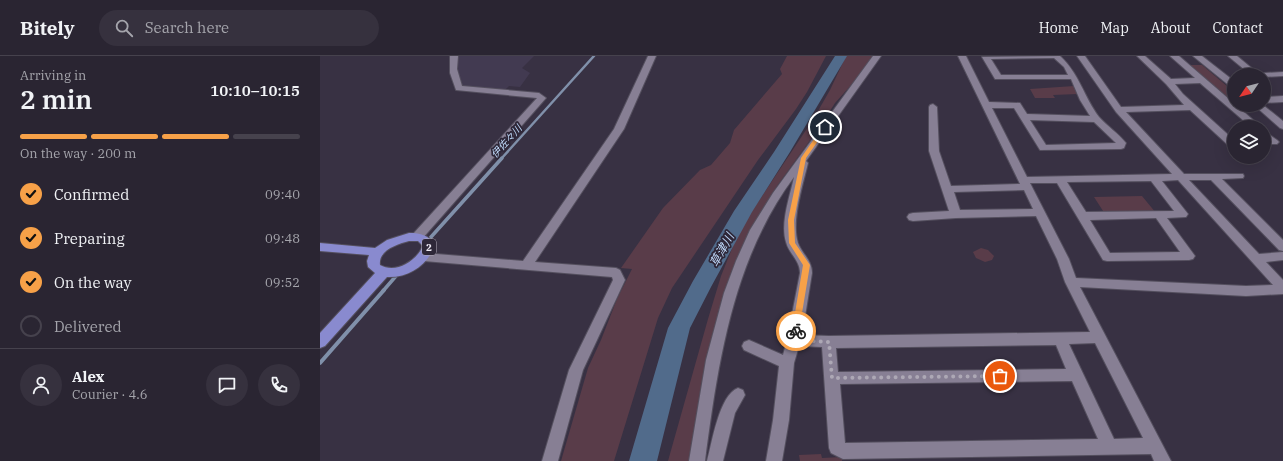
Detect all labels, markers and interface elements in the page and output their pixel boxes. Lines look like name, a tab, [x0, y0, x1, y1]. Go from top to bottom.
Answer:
search box	[99, 10, 379, 46]
text: Bitely	[20, 16, 75, 40]
icon: search	[113, 17, 135, 39]
text: Search here	[145, 18, 229, 37]
text: Home	[1039, 19, 1078, 37]
text: Map	[1100, 19, 1129, 37]
text: About	[1151, 19, 1190, 37]
text: Contact	[1212, 19, 1263, 37]
text: Arriving in	[20, 67, 86, 84]
north arrow	[1227, 68, 1271, 112]
map controls	[1227, 68, 1271, 164]
text: 10:10–10:15	[210, 81, 300, 100]
text: 2 min	[20, 82, 92, 116]
pin	[808, 110, 842, 144]
icon: home	[814, 116, 836, 138]
button: layers	[1227, 120, 1271, 164]
water label: 伊佐々川	[488, 121, 525, 161]
text: On the way · 200 m	[20, 145, 136, 162]
icon: check	[20, 183, 42, 205]
text: Confirmed	[54, 185, 129, 204]
text: 09:40	[265, 186, 300, 203]
icon: check	[20, 227, 42, 249]
text: Preparing	[54, 229, 125, 248]
water label: 草津川	[706, 229, 738, 269]
text: 09:48	[265, 230, 300, 247]
road number: 2	[422, 239, 436, 255]
icon: check	[20, 271, 42, 293]
text: On the way	[54, 273, 132, 292]
text: 09:52	[265, 274, 300, 291]
courier	[776, 311, 816, 351]
text: Delivered	[54, 317, 122, 336]
icon: bike	[785, 320, 807, 342]
pin	[983, 359, 1017, 393]
button: person	[20, 364, 62, 406]
button: chat	[206, 364, 248, 406]
button: phone	[258, 364, 300, 406]
icon: bag	[989, 365, 1011, 387]
text: Alex	[72, 367, 104, 386]
text: Courier · 4.6	[72, 386, 148, 403]

